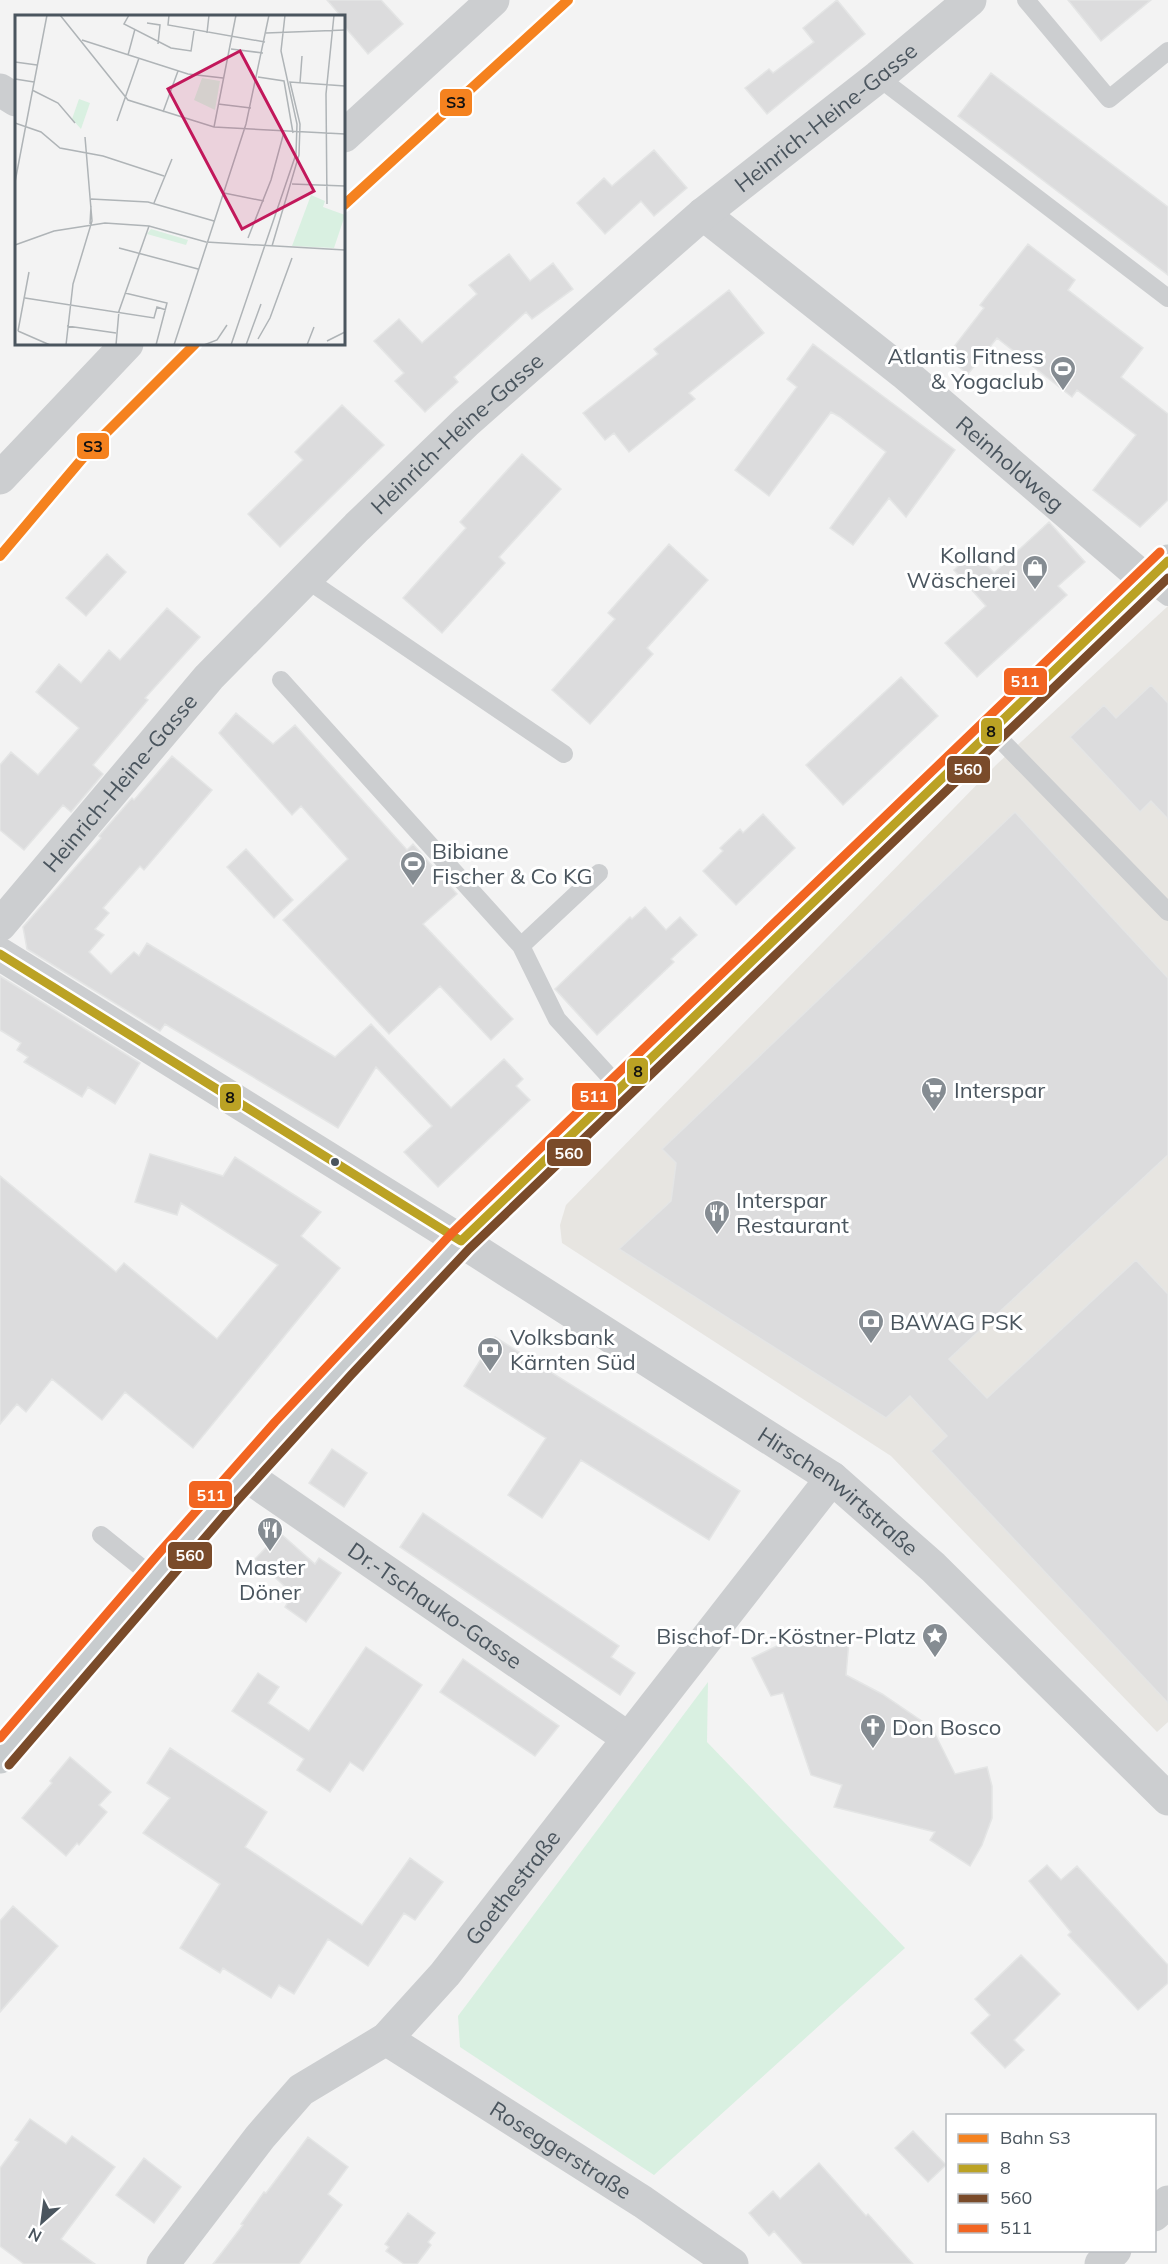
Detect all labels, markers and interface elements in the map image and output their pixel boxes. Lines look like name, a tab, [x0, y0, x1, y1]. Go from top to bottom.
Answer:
inset map	[15, 15, 345, 345]
street label: Heinrich-Heine-Gasse	[729, 36, 923, 198]
line badge: S3	[439, 88, 473, 117]
text: S3	[446, 92, 466, 112]
place label: Atlantis Fitness & Yogaclub	[887, 342, 1044, 395]
street label: Heinrich-Heine-Gasse	[365, 347, 549, 520]
sports icon: Atlantis Fitness & Yogaclub	[1048, 354, 1078, 392]
street label: Reinholdweg	[950, 410, 1070, 518]
line badge: S3	[76, 432, 110, 460]
text: S3	[83, 436, 103, 456]
place label: Kolland Wäscherei	[907, 541, 1016, 594]
shop icon: Kolland Wäscherei	[1020, 553, 1050, 591]
line badge: 511	[1003, 667, 1048, 696]
text: 511	[1011, 671, 1039, 691]
street label: Heinrich-Heine-Gasse	[37, 688, 203, 878]
line badge: 8	[980, 717, 1003, 745]
text: 8	[986, 721, 996, 741]
line badge: 560	[946, 755, 991, 784]
text: 560	[954, 759, 982, 779]
place label: Bibiane Fischer & Co KG	[432, 837, 592, 890]
sports icon: Bibiane Fischer & Co KG	[398, 849, 428, 887]
line badge: 8	[626, 1057, 649, 1085]
text: 8	[633, 1061, 643, 1081]
supermarket icon: Interspar	[919, 1075, 949, 1113]
place label: Interspar	[954, 1076, 1045, 1104]
line badge: 511	[571, 1082, 617, 1111]
line badge: 8	[219, 1083, 242, 1112]
text: 511	[580, 1086, 608, 1106]
text: 8	[225, 1087, 235, 1107]
line badge: 560	[546, 1138, 592, 1167]
text: 560	[555, 1143, 583, 1163]
unlabelled marker	[329, 1156, 341, 1168]
place label: Interspar Restaurant	[736, 1186, 849, 1239]
restaurant icon: Interspar Restaurant	[702, 1198, 732, 1236]
bank icon: BAWAG PSK	[856, 1307, 886, 1345]
place label: BAWAG PSK	[890, 1308, 1024, 1336]
place label: Volksbank Kärnten Süd	[510, 1323, 636, 1376]
bank icon: Volksbank Kärnten Süd	[475, 1335, 505, 1373]
street label: Hirschenwirtstraße	[753, 1420, 924, 1562]
line badge: 511	[188, 1480, 233, 1509]
text: 511	[197, 1485, 225, 1505]
restaurant icon: Master Döner	[255, 1515, 285, 1553]
street label: Dr.-Tschauko-Gasse	[343, 1536, 528, 1675]
line badge: 560	[167, 1541, 213, 1570]
text: 560	[176, 1545, 204, 1565]
place label: Master Döner	[235, 1553, 305, 1606]
place icon: Bischof-Dr.-Köstner-Platz	[920, 1621, 950, 1659]
place label: Bischof-Dr.-Köstner-Platz	[656, 1622, 916, 1650]
church icon: Don Bosco	[858, 1712, 888, 1750]
place label: Don Bosco	[892, 1713, 1001, 1741]
street label: Goethestraße	[459, 1824, 566, 1951]
street label: Roseggerstraße	[485, 2095, 637, 2205]
legend	[946, 2114, 1156, 2252]
text: Bahn S3	[1000, 2126, 1071, 2149]
text: 8	[1000, 2156, 1011, 2179]
text: 560	[1000, 2186, 1032, 2209]
north arrow	[12, 2192, 72, 2252]
text: 511	[1000, 2216, 1032, 2239]
text: N	[25, 2224, 45, 2247]

